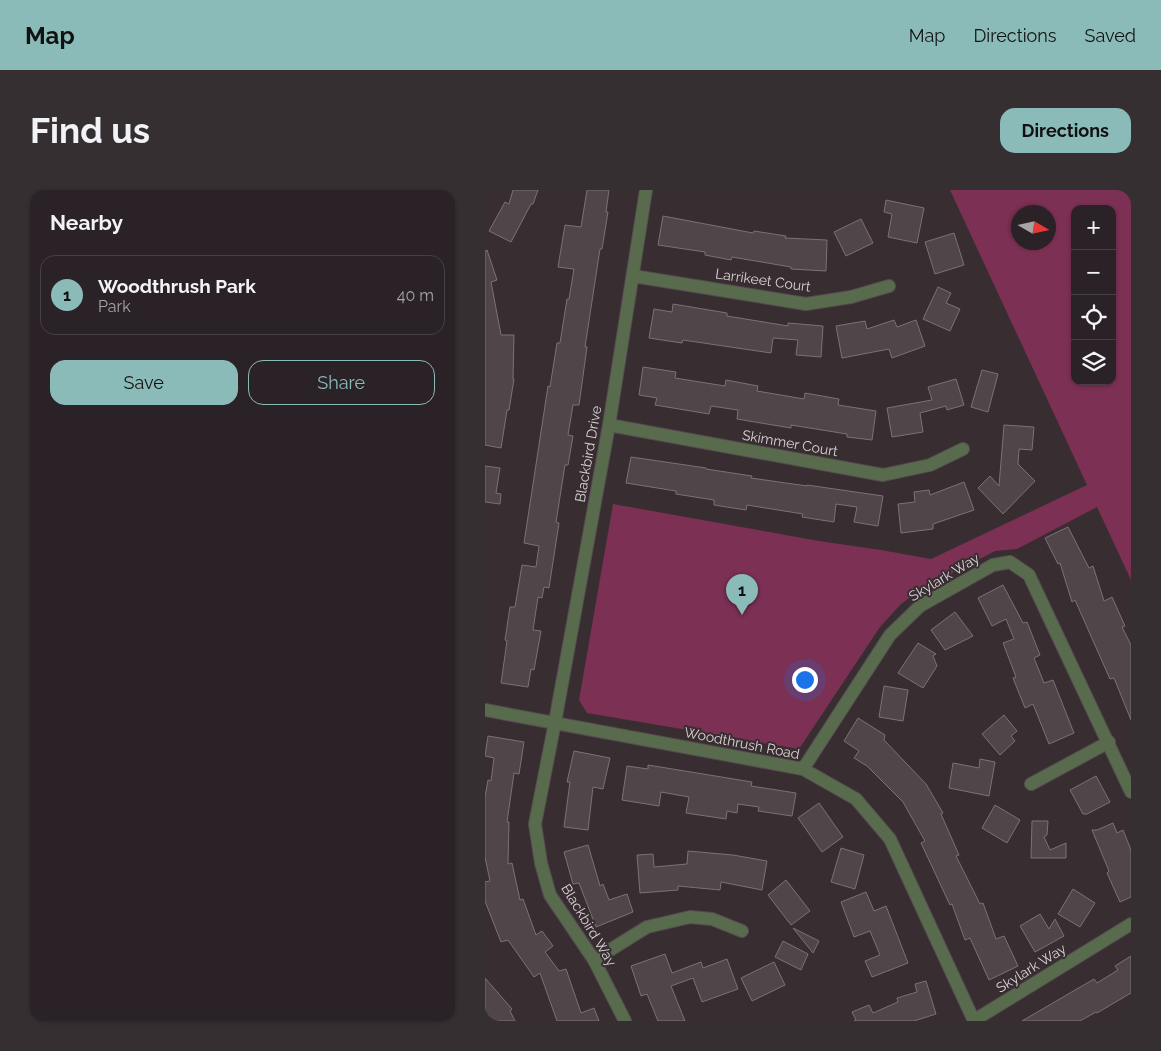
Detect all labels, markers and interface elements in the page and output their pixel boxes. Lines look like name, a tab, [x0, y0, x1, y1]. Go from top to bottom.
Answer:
text: Map	[25, 21, 75, 50]
text: Map	[909, 25, 945, 46]
text: Directions	[973, 25, 1057, 46]
text: Saved	[1085, 25, 1136, 46]
button: Directions	[1000, 108, 1131, 153]
text: Find us	[30, 110, 150, 151]
north arrow	[1011, 205, 1056, 250]
map controls	[1071, 205, 1116, 385]
button: +	[1071, 205, 1116, 250]
text: Nearby	[50, 210, 123, 235]
button: −	[1071, 250, 1116, 295]
street label: Larrikeet Court	[714, 265, 812, 295]
text: Woodthrush Park	[98, 275, 256, 297]
text: 1	[63, 286, 71, 305]
text: 40 m	[397, 286, 434, 305]
button: locate	[1071, 295, 1116, 340]
text: Park	[98, 297, 131, 316]
button: layers	[1071, 340, 1116, 385]
button: Save	[50, 360, 238, 405]
button: Share	[248, 360, 435, 405]
street label: Blackbird Drive	[572, 404, 604, 504]
street label: Skimmer Court	[741, 427, 839, 459]
street label: Skylark Way	[906, 550, 982, 604]
pin: 1	[726, 574, 758, 615]
your location	[792, 667, 818, 693]
street label: Woodthrush Road	[683, 724, 801, 762]
street label: Blackbird Way	[558, 881, 620, 969]
street label: Skylark Way	[993, 940, 1069, 996]

